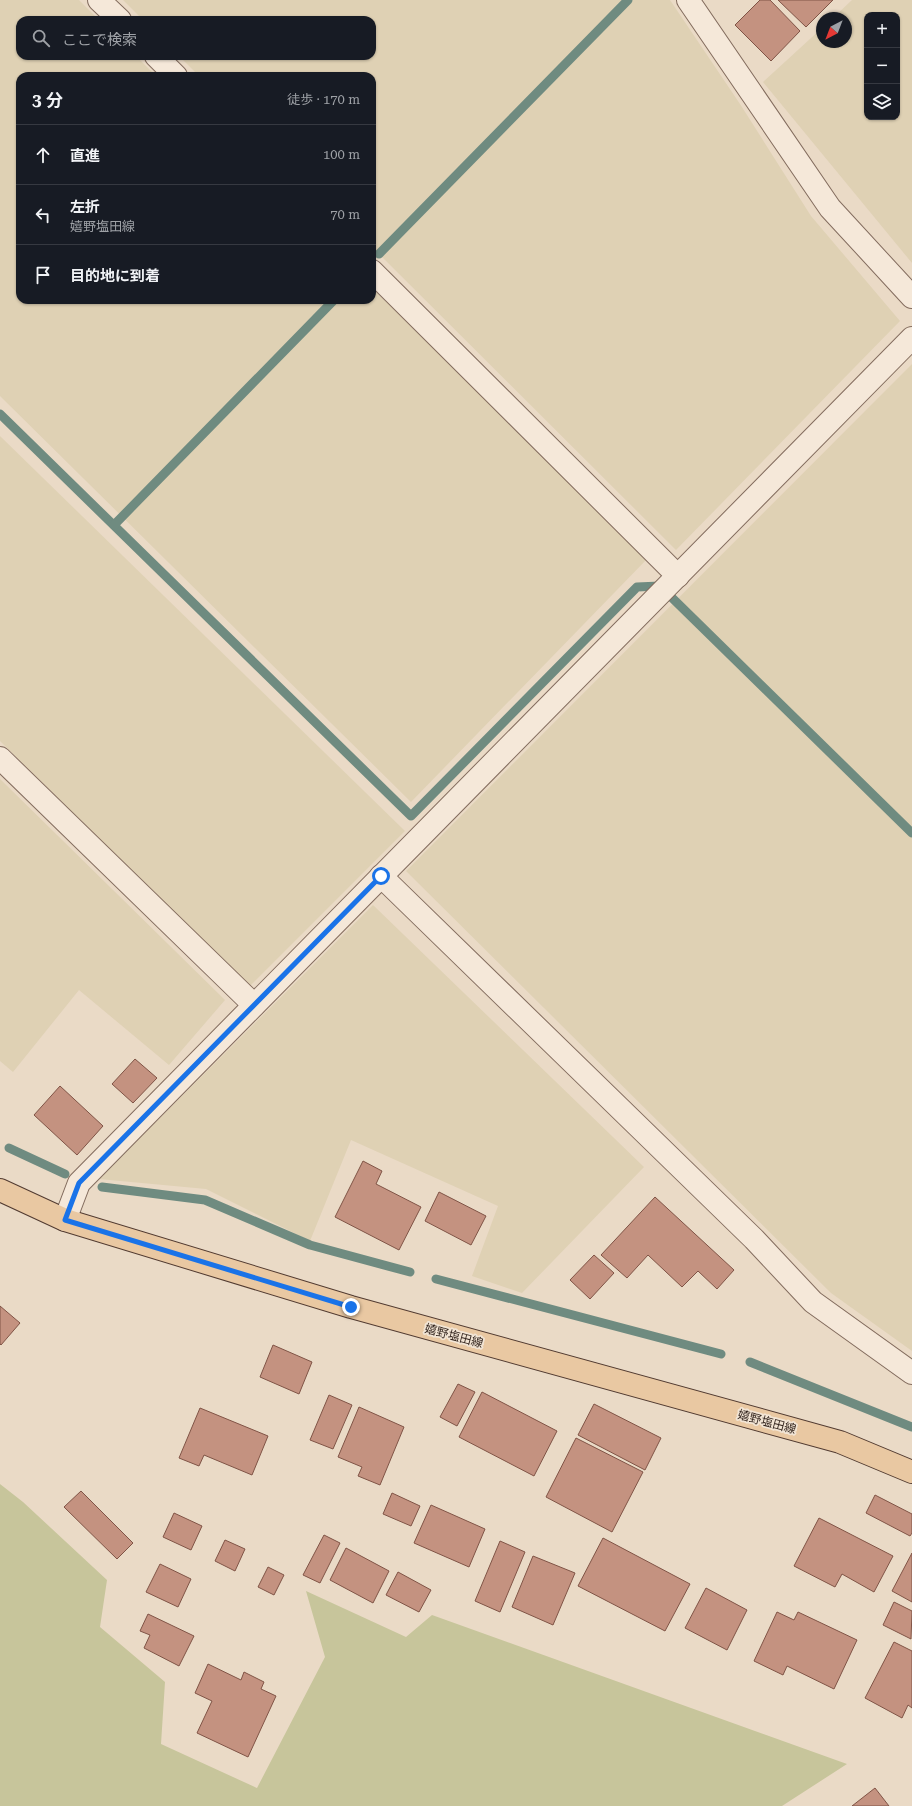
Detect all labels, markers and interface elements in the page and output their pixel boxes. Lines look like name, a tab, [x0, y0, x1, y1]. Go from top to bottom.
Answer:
north arrow	[816, 12, 852, 48]
map controls	[864, 12, 900, 120]
button: +	[864, 12, 900, 48]
search box	[16, 16, 376, 60]
icon: search	[30, 27, 52, 49]
text: ここで検索	[62, 31, 137, 49]
button: −	[864, 48, 900, 84]
button: layers	[864, 84, 900, 120]
text: 3 分	[32, 90, 63, 110]
text: 徒歩 · 170 m	[287, 92, 360, 107]
icon: ahead	[32, 144, 54, 166]
text: 直進	[70, 147, 100, 165]
text: 100 m	[323, 147, 360, 162]
text: 左折	[70, 198, 100, 216]
icon: left	[32, 204, 54, 226]
text: 70 m	[330, 207, 360, 222]
text: 嬉野塩田線	[70, 219, 135, 234]
icon: arrive	[32, 264, 54, 286]
text: 目的地に到着	[70, 267, 160, 285]
route start	[372, 867, 390, 885]
route end	[342, 1298, 360, 1316]
street label: 嬉野塩田線	[423, 1321, 485, 1351]
street label: 嬉野塩田線	[736, 1407, 798, 1437]

